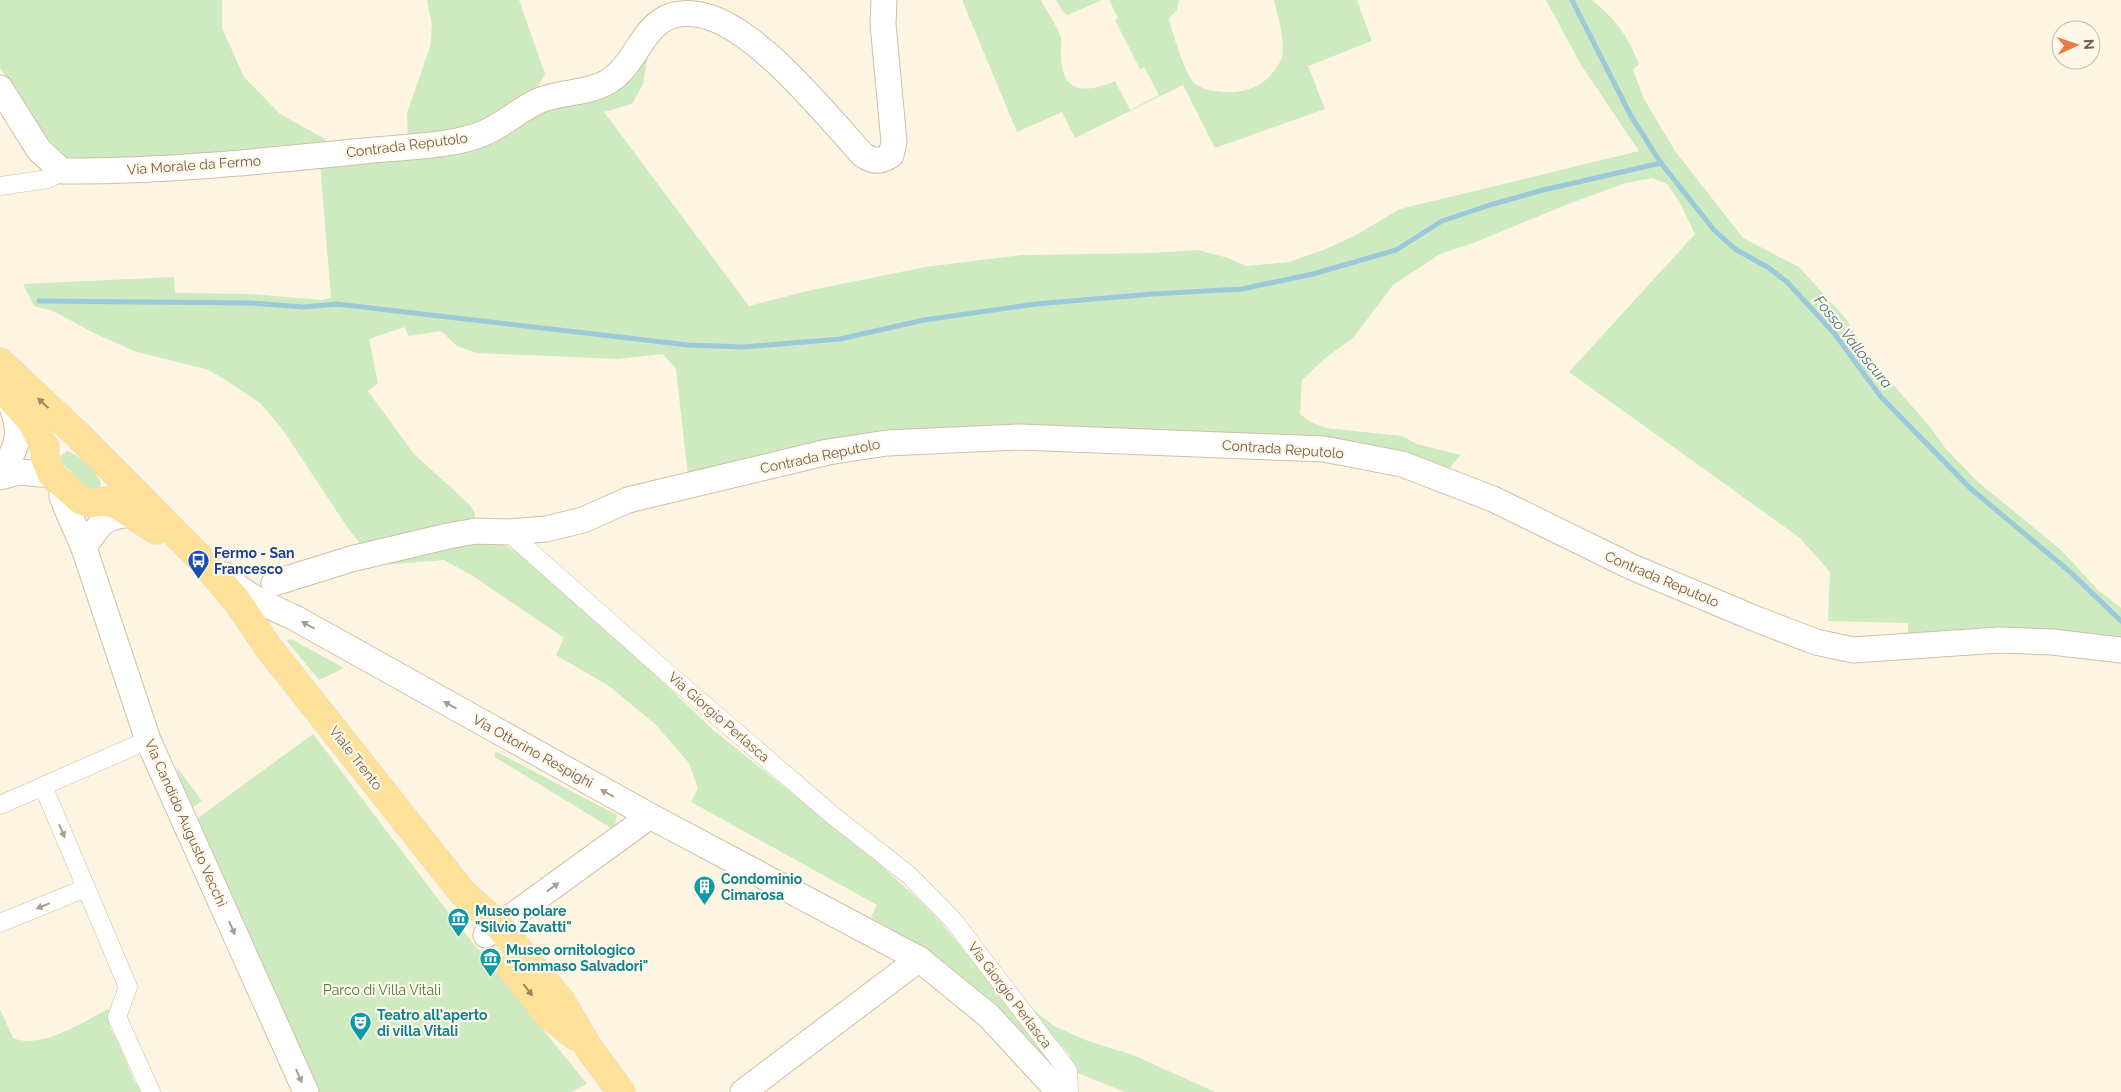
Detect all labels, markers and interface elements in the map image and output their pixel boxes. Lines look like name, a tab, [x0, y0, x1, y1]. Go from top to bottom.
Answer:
north arrow	[2051, 20, 2101, 70]
text: N	[2081, 39, 2097, 50]
street label: Contrada Reputolo	[345, 130, 469, 160]
street label: Via Morale da Fermo	[126, 152, 262, 178]
water label: Fosso Valloscura	[1810, 292, 1896, 392]
one-way arrow	[38, 397, 50, 409]
street label: Contrada Reputolo	[759, 435, 881, 477]
street label: Contrada Reputolo	[1221, 437, 1345, 461]
place label: Fermo - San Francesco	[214, 545, 295, 577]
street label: Contrada Reputolo	[1603, 548, 1721, 610]
bus stop icon: Fermo - San Francesco	[186, 549, 210, 580]
one-way arrow	[301, 621, 315, 630]
street label: Via Giorgio Perlasca	[665, 669, 773, 765]
one-way arrow	[443, 701, 457, 709]
street label: Via Ottorino Respighi	[470, 711, 596, 791]
street label: Viale Trento	[326, 723, 386, 793]
street label: Via Candido Augusto Vecchi	[142, 737, 230, 909]
one-way arrow	[600, 788, 614, 797]
one-way arrow	[58, 824, 66, 839]
place label: Condominio Cimarosa	[721, 871, 803, 903]
building icon: Condominio Cimarosa	[693, 875, 717, 906]
one-way arrow	[546, 882, 560, 892]
one-way arrow	[35, 902, 50, 910]
place label: Museo polare "Silvio Zavatti"	[475, 903, 572, 935]
museum icon: Museo polare "Silvio Zavatti"	[447, 907, 471, 938]
one-way arrow	[229, 921, 237, 935]
street label: Via Giorgio Perlasca	[965, 939, 1055, 1051]
place label: Museo ornitologico "Tommaso Salvadori"	[506, 942, 648, 974]
museum icon: Museo ornitologico "Tommaso Salvadori"	[478, 946, 502, 977]
park label: Parco di Villa Vitali	[323, 982, 441, 998]
one-way arrow	[523, 984, 533, 997]
place label: Teatro all'aperto di villa Vitali	[377, 1007, 488, 1039]
theatre icon: Teatro all'aperto di villa Vitali	[349, 1011, 373, 1042]
one-way arrow	[295, 1069, 303, 1083]

